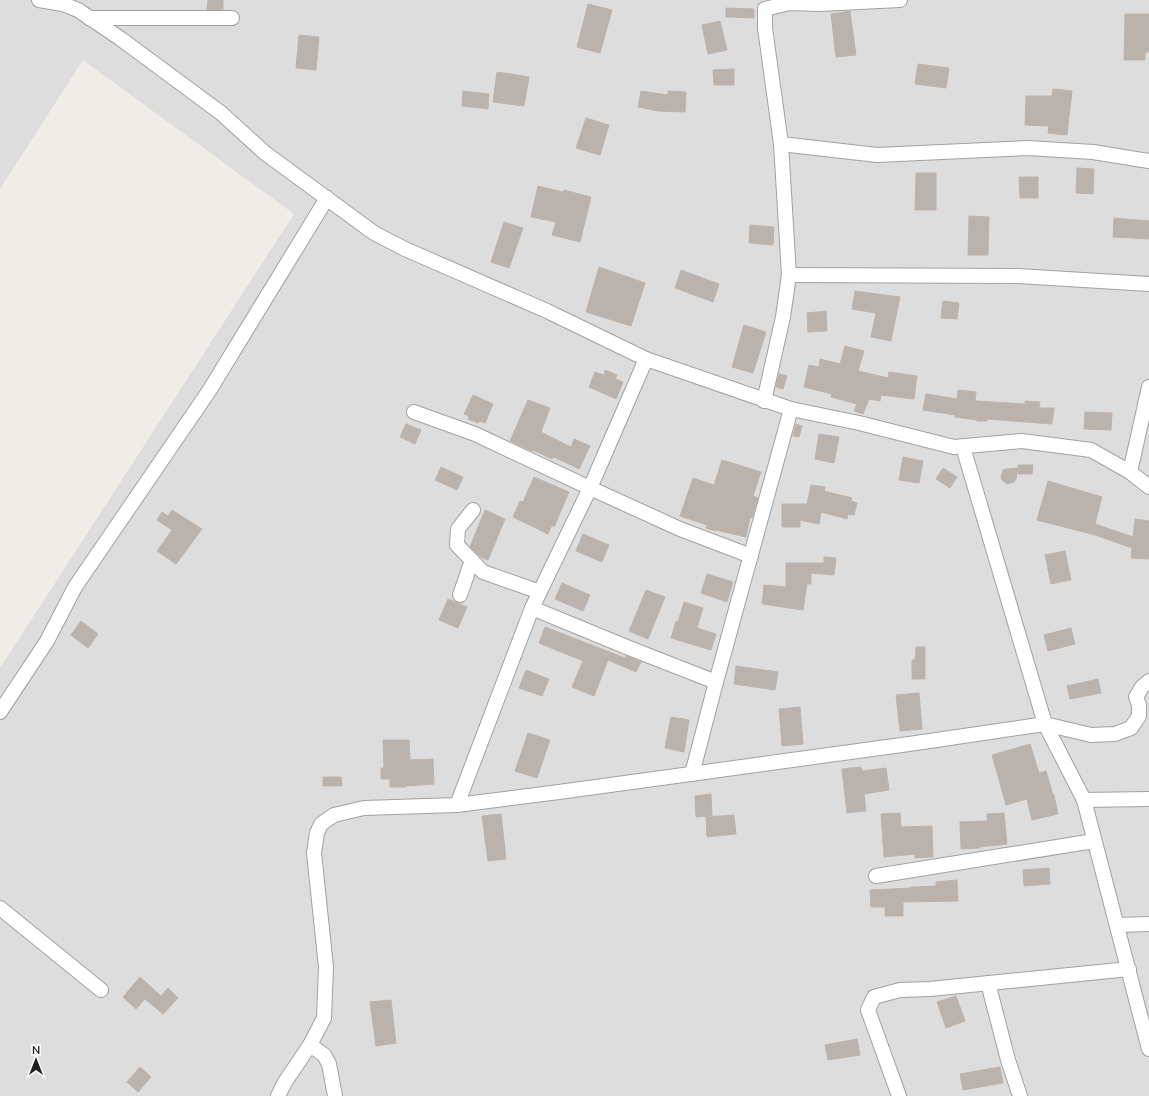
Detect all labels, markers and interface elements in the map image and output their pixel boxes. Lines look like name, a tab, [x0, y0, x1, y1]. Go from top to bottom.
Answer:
north arrow	[16, 1040, 56, 1080]
text: N	[32, 1043, 40, 1058]

